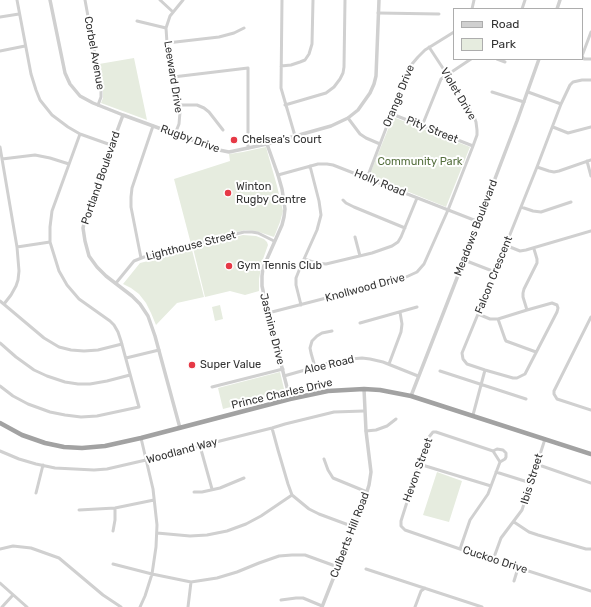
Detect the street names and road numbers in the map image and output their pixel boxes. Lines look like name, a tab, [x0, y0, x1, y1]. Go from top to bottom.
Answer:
street label: Corbel Avenue	[81, 15, 107, 91]
street label: Leeward Drive	[161, 40, 185, 114]
street label: Orange Drive	[380, 63, 418, 129]
street label: Violet Drive	[437, 66, 479, 122]
street label: Pity Street	[404, 114, 460, 146]
street label: Rugby Drive	[159, 122, 221, 156]
street label: Portland Boulevard	[79, 130, 123, 226]
street label: Holly Road	[352, 167, 408, 199]
street label: Meadows Boulevard	[452, 178, 500, 278]
street label: Lighthouse Street	[145, 228, 237, 264]
street label: Falcon Crescent	[472, 234, 516, 316]
street label: Knollwood Drive	[324, 271, 406, 305]
street label: Jasmine Drive	[257, 292, 287, 366]
street label: Aloe Road	[303, 353, 355, 377]
street label: Prince Charles Drive	[230, 376, 334, 412]
street label: Woodland Way	[145, 435, 219, 467]
street label: Hevon Street	[400, 436, 436, 504]
street label: Ibis Street	[518, 452, 546, 506]
street label: Culberts Hill Road	[328, 490, 372, 580]
street label: Cuckoo Drive	[461, 543, 529, 577]

